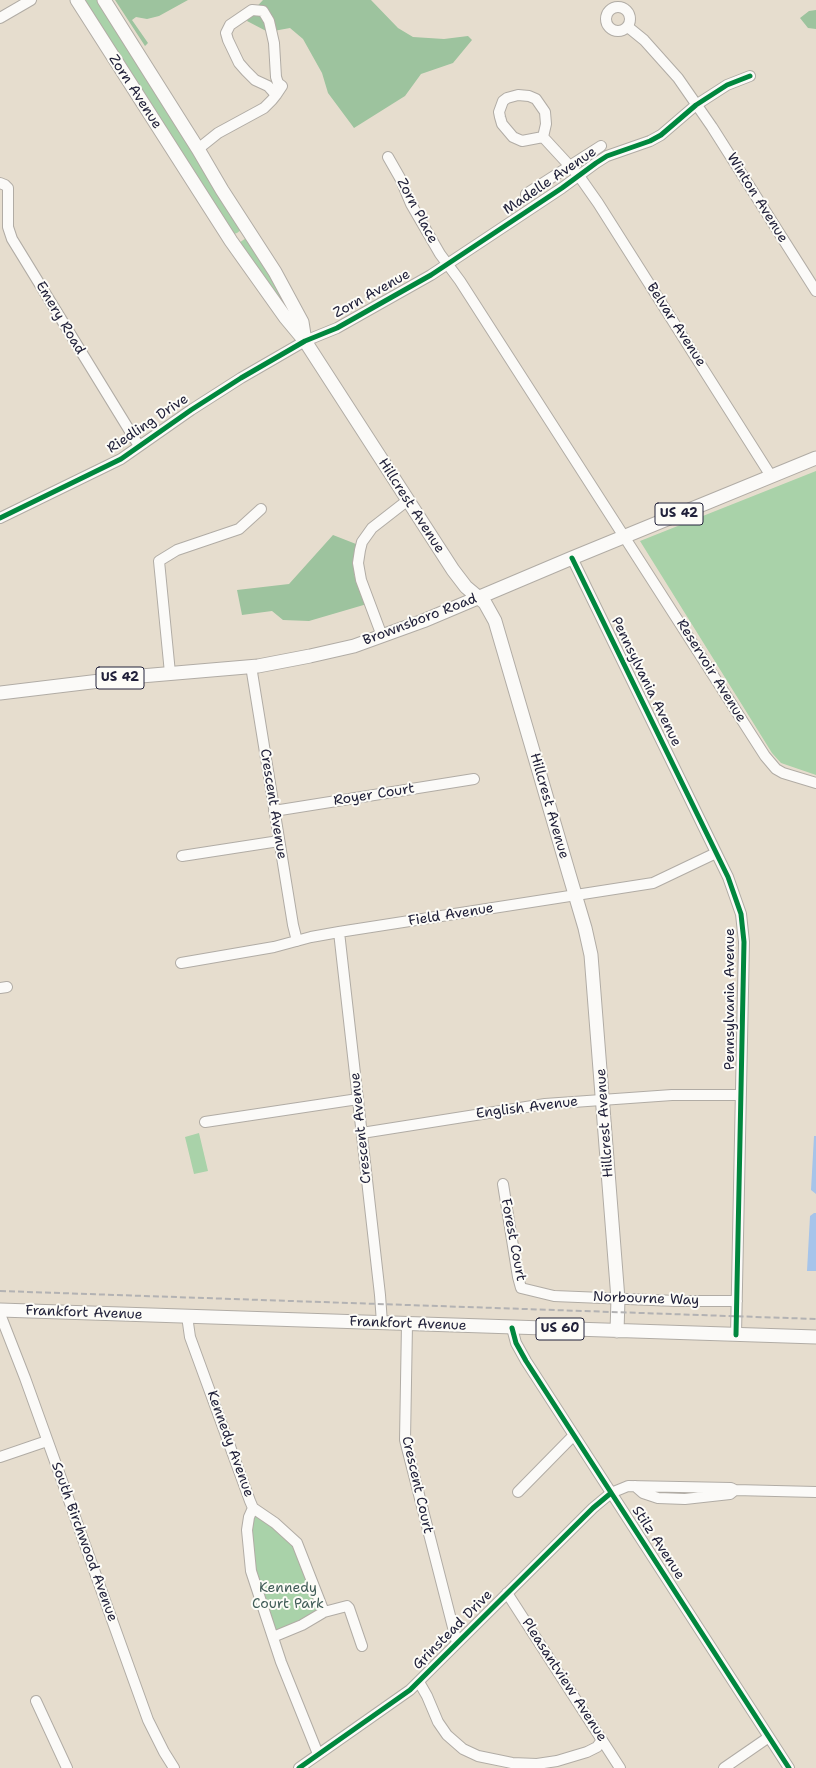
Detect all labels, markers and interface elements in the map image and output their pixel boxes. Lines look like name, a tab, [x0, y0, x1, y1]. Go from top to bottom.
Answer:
street label: Zorn Avenue	[105, 52, 165, 132]
street label: Madelle Avenue	[500, 144, 600, 218]
street label: Winton Avenue	[723, 150, 791, 246]
street label: Zorn Place	[393, 176, 441, 246]
street label: Zorn Avenue	[331, 266, 413, 322]
street label: Emery Road	[32, 278, 88, 358]
street label: Belvar Avenue	[643, 280, 709, 370]
street label: Riedling Drive	[104, 391, 192, 457]
street label: Hillcrest Avenue	[374, 456, 448, 556]
road number: US 42	[655, 503, 703, 525]
street label: Brownsboro Road	[361, 591, 479, 649]
street label: Pennsylvania Avenue	[607, 615, 685, 749]
street label: Reservoir Avenue	[673, 616, 749, 726]
road number: US 42	[96, 667, 144, 689]
street label: Crescent Avenue	[256, 748, 290, 860]
street label: Hillcrest Avenue	[526, 751, 572, 861]
street label: Royer Court	[332, 780, 416, 810]
street label: Field Avenue	[407, 900, 495, 930]
street label: Pennsylvania Avenue	[722, 928, 738, 1070]
street label: Hillcrest Avenue	[593, 1068, 617, 1178]
street label: Crescent Avenue	[347, 1072, 375, 1184]
street label: English Avenue	[475, 1093, 579, 1123]
street label: Forest Court	[497, 1197, 529, 1283]
street label: Norbourne Way	[592, 1289, 700, 1309]
street label: Frankfort Avenue	[25, 1303, 143, 1323]
street label: Frankfort Avenue	[349, 1314, 467, 1334]
road number: US 60	[536, 1318, 584, 1340]
street label: Kennedy Avenue	[203, 1388, 257, 1500]
street label: Crescent Court	[398, 1435, 436, 1535]
street label: South Birchwood Avenue	[47, 1460, 121, 1624]
street label: Stilz Avenue	[628, 1503, 688, 1583]
park label: Kennedy Court Park	[252, 1580, 324, 1612]
street label: Grinstead Drive	[410, 1587, 496, 1673]
street label: Pleasantview Avenue	[518, 1615, 610, 1745]

